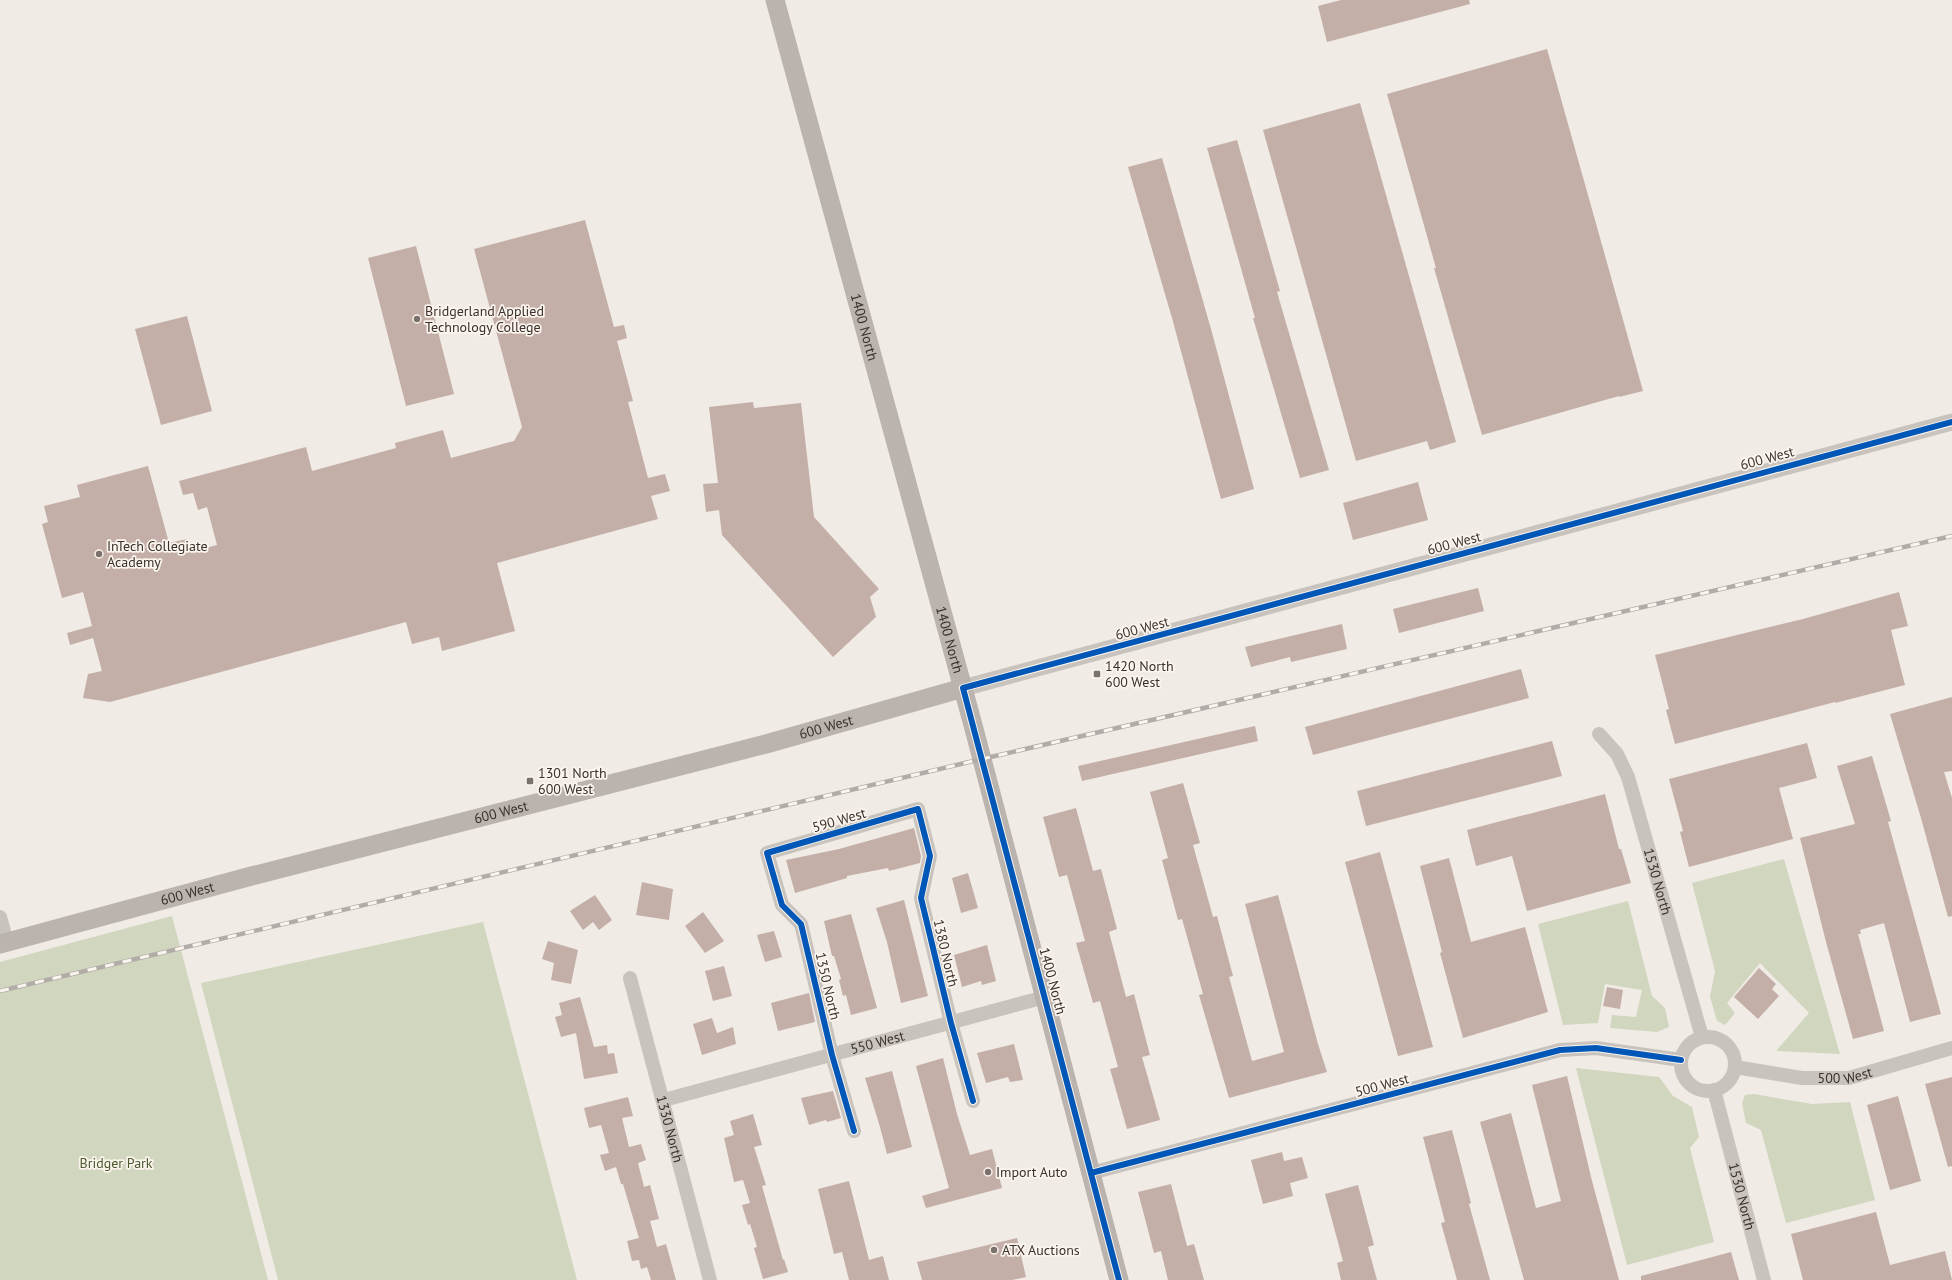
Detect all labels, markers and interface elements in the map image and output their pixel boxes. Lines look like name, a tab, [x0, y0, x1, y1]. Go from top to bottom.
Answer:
street label: 1400 North	[847, 291, 882, 363]
place label: Bridgerland Applied Technology College	[425, 302, 544, 336]
marker: Bridgerland Applied Technology College	[412, 314, 422, 324]
street label: 600 West	[1738, 442, 1796, 474]
street label: 600 West	[1425, 527, 1483, 559]
place label: InTech Collegiate Academy	[107, 537, 208, 571]
marker: InTech Collegiate Academy	[94, 549, 104, 559]
street label: 1400 North	[932, 604, 967, 675]
street label: 600 West	[1113, 612, 1171, 644]
place label: 1420 North 600 West	[1105, 657, 1174, 691]
marker: 1420 North 600 West	[1092, 669, 1102, 679]
street label: 600 West	[797, 711, 855, 743]
place label: 1301 North 600 West	[538, 764, 607, 798]
marker: 1301 North 600 West	[525, 776, 535, 786]
street label: 600 West	[472, 796, 530, 828]
street label: 590 West	[810, 804, 868, 836]
street label: 1530 North	[1640, 846, 1676, 917]
street label: 600 West	[158, 877, 217, 909]
street label: 1380 North	[929, 917, 963, 989]
street label: 1400 North	[1035, 945, 1071, 1017]
street label: 1350 North	[811, 950, 845, 1022]
street label: 550 West	[848, 1026, 907, 1058]
street label: 500 West	[1818, 1063, 1875, 1088]
street label: 500 West	[1353, 1069, 1411, 1101]
street label: 1330 North	[652, 1093, 687, 1164]
park label: Bridger Park	[79, 1154, 153, 1172]
street label: 1530 North	[1725, 1161, 1759, 1232]
place label: Import Auto	[996, 1163, 1068, 1181]
marker: Import Auto	[983, 1167, 993, 1177]
place label: ATX Auctions	[1002, 1241, 1080, 1259]
marker: ATX Auctions	[989, 1245, 999, 1255]

